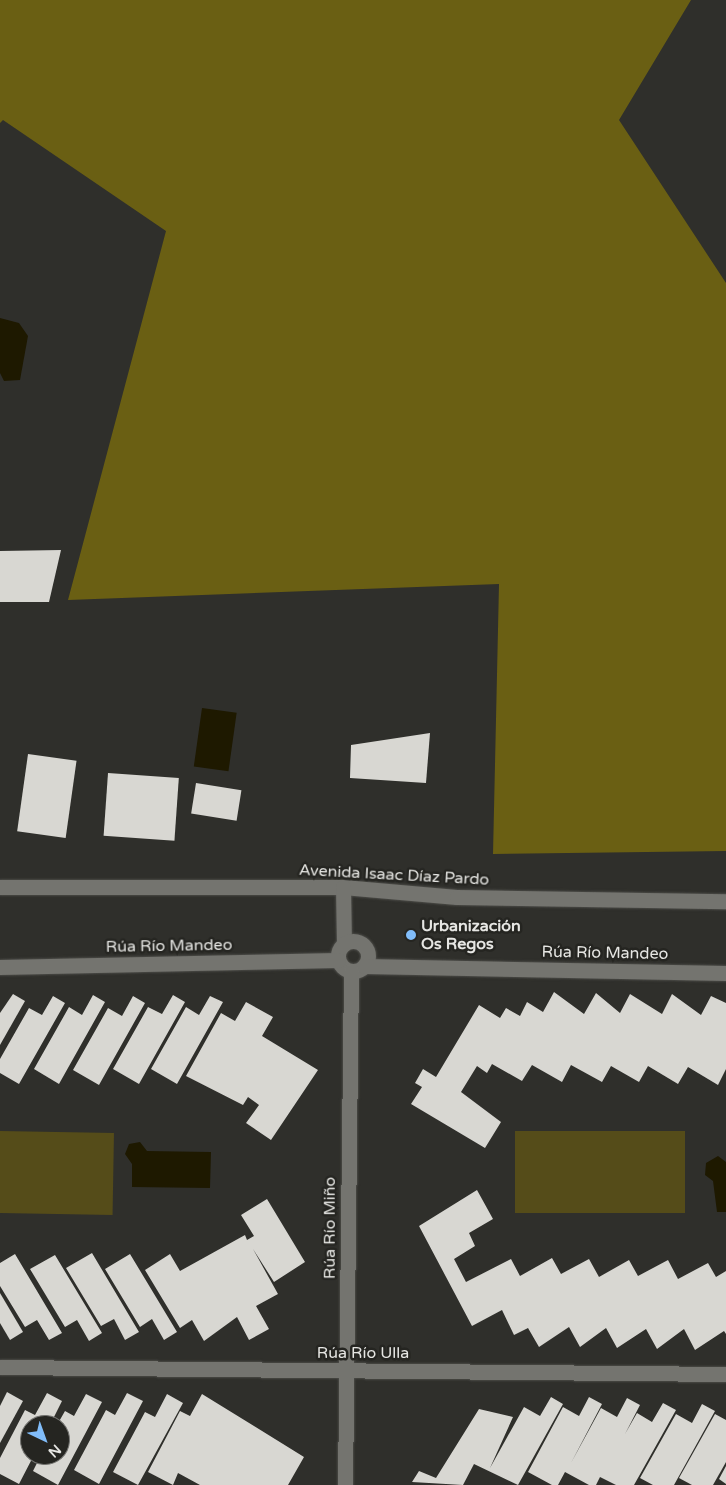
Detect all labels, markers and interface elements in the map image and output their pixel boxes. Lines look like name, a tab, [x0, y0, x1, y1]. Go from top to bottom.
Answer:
street label: Avenida Isaac Díaz Pardo	[298, 860, 490, 890]
place label: Urbanización Os Regos	[421, 916, 521, 954]
marker: Urbanización Os Regos	[405, 929, 417, 941]
street label: Rúa Río Mandeo	[106, 935, 232, 957]
street label: Rúa Río Mandeo	[542, 942, 668, 964]
street label: Rúa Río Miño	[320, 1177, 340, 1279]
street label: Rúa Río Ulla	[317, 1343, 409, 1363]
north arrow	[20, 1415, 70, 1465]
text: N	[45, 1441, 65, 1461]

